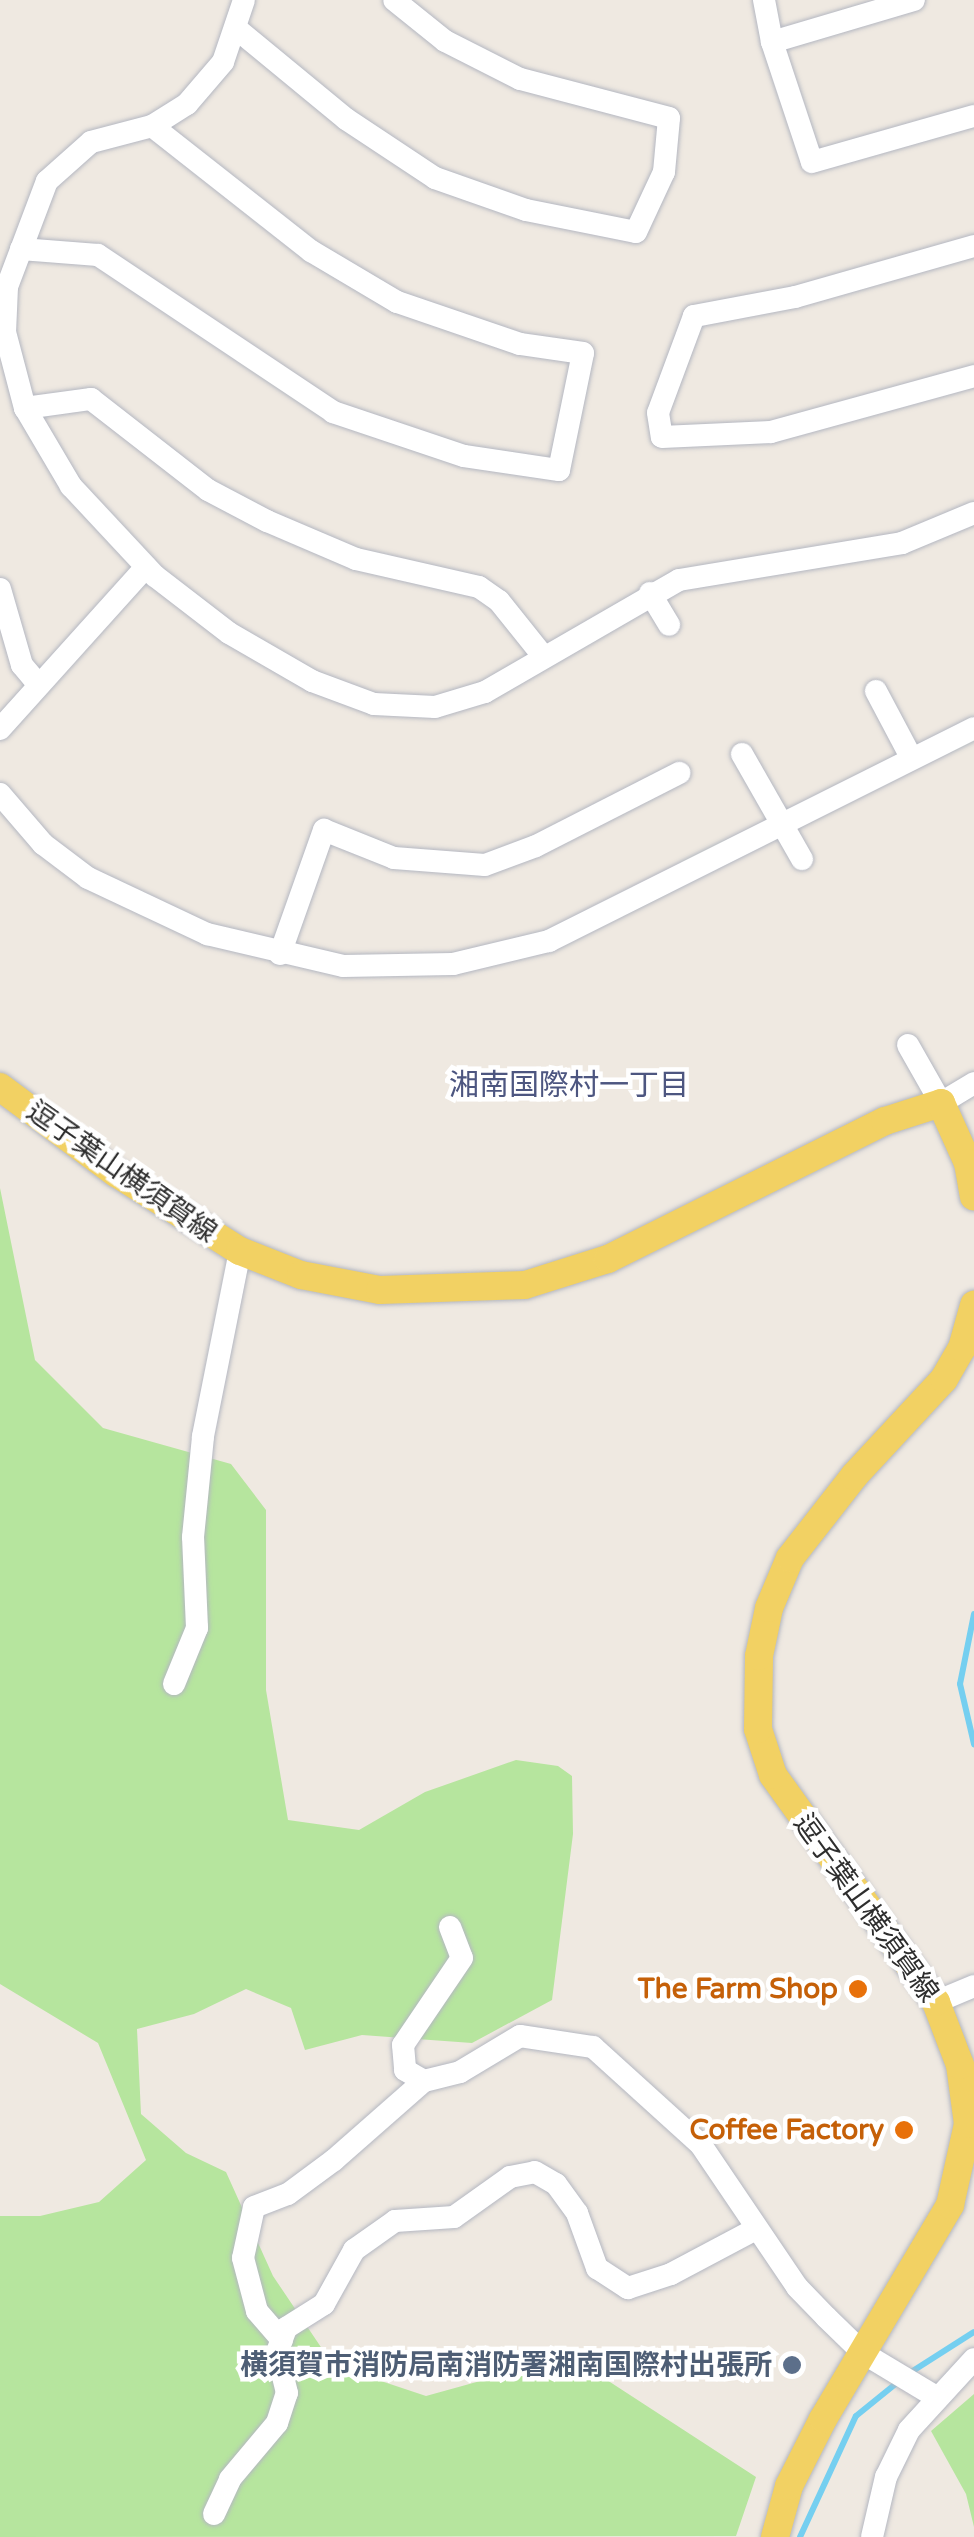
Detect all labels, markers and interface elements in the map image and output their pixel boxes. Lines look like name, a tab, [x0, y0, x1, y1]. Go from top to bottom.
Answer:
district label: 湘南国際村一丁目	[449, 1068, 689, 1104]
street label: 逗子葉山横須賀線	[21, 1094, 223, 1250]
street label: 逗子葉山横須賀線	[787, 1808, 945, 2008]
place label: The Farm Shop	[638, 1972, 838, 2006]
marker: The Farm Shop	[847, 1978, 869, 2000]
place label: Coffee Factory	[689, 2113, 884, 2147]
marker: Coffee Factory	[893, 2119, 915, 2141]
place label: 横須賀市消防局南消防署湘南国際村出張所	[240, 2348, 772, 2382]
marker: 横須賀市消防局南消防署湘南国際村出張所	[781, 2354, 803, 2376]

